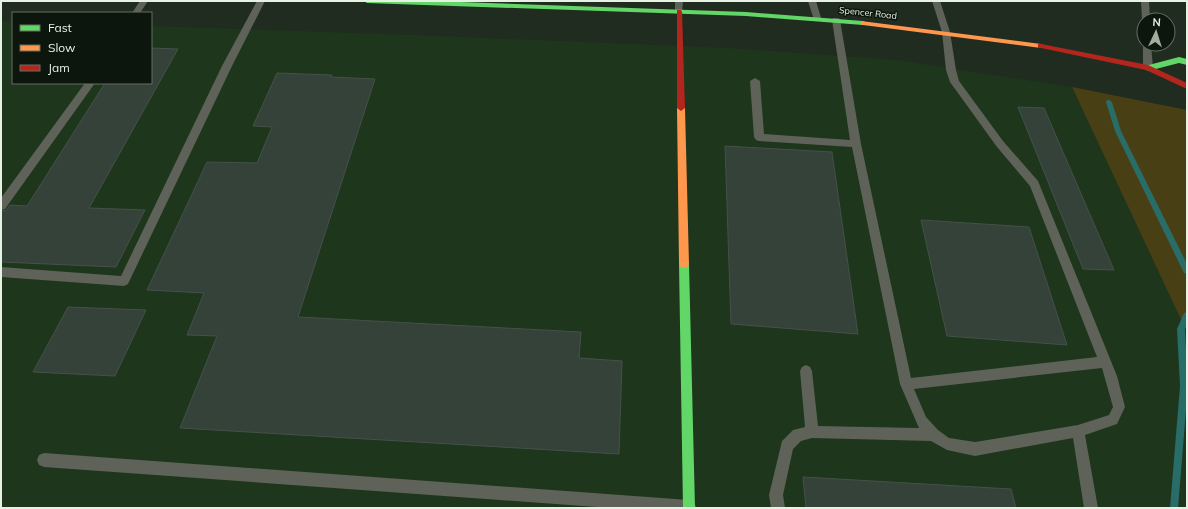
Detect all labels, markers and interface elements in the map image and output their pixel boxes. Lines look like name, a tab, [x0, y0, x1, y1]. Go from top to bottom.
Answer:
street label: Spencer Road	[839, 4, 898, 21]
legend	[12, 12, 152, 84]
north arrow	[1136, 12, 1176, 52]
text: N	[1152, 15, 1161, 29]
text: Fast	[48, 20, 72, 35]
text: Slow	[48, 40, 76, 55]
text: Jam	[48, 60, 70, 75]

